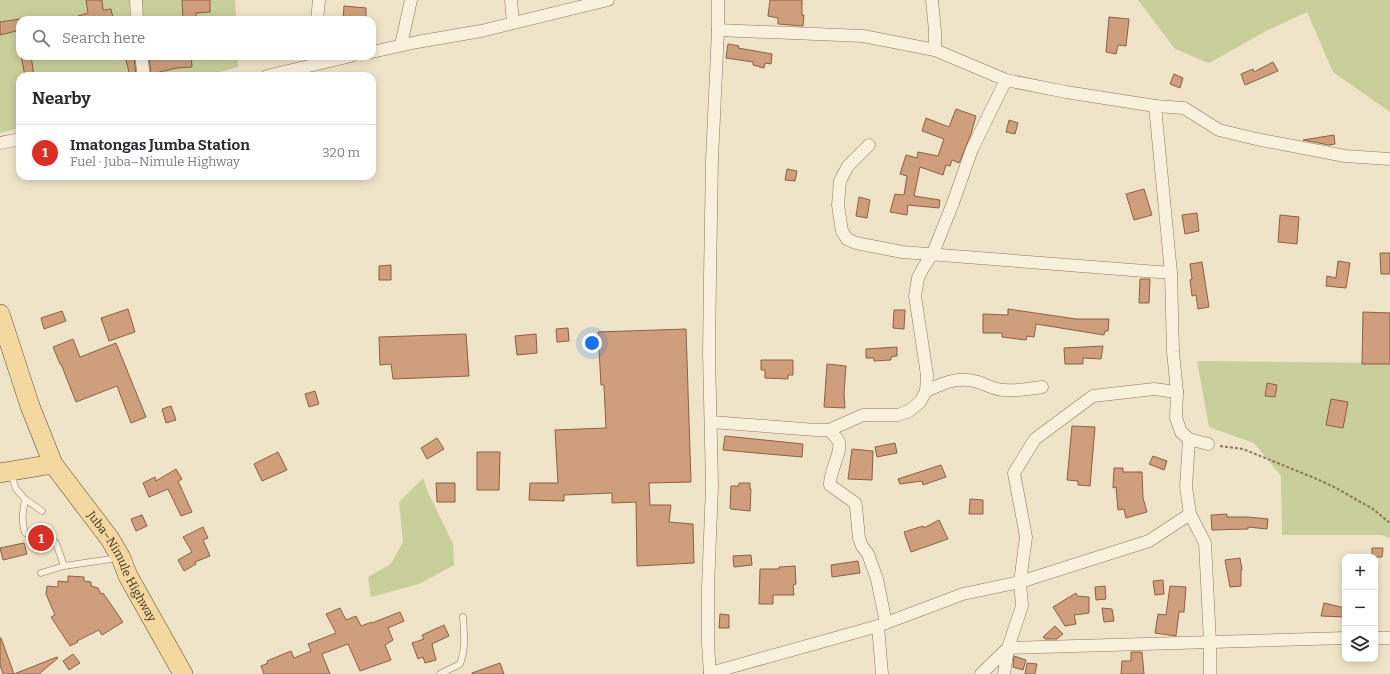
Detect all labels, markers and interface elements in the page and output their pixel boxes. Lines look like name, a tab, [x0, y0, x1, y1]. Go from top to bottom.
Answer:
search box	[16, 16, 376, 60]
icon: search	[30, 27, 52, 49]
text: Search here	[62, 29, 145, 47]
text: Nearby	[32, 88, 91, 109]
text: Imatongas Jumba Station	[70, 136, 250, 154]
text: 1	[42, 145, 48, 160]
text: 320 m	[322, 145, 360, 160]
text: Fuel · Juba–Nimule Highway	[70, 154, 240, 169]
your location	[582, 333, 602, 353]
street label: Juba–Nimule Highway	[84, 508, 159, 625]
pin: 1	[28, 523, 54, 553]
map controls	[1342, 554, 1378, 662]
button: +	[1342, 554, 1378, 590]
button: −	[1342, 590, 1378, 626]
button: layers	[1342, 626, 1378, 662]

